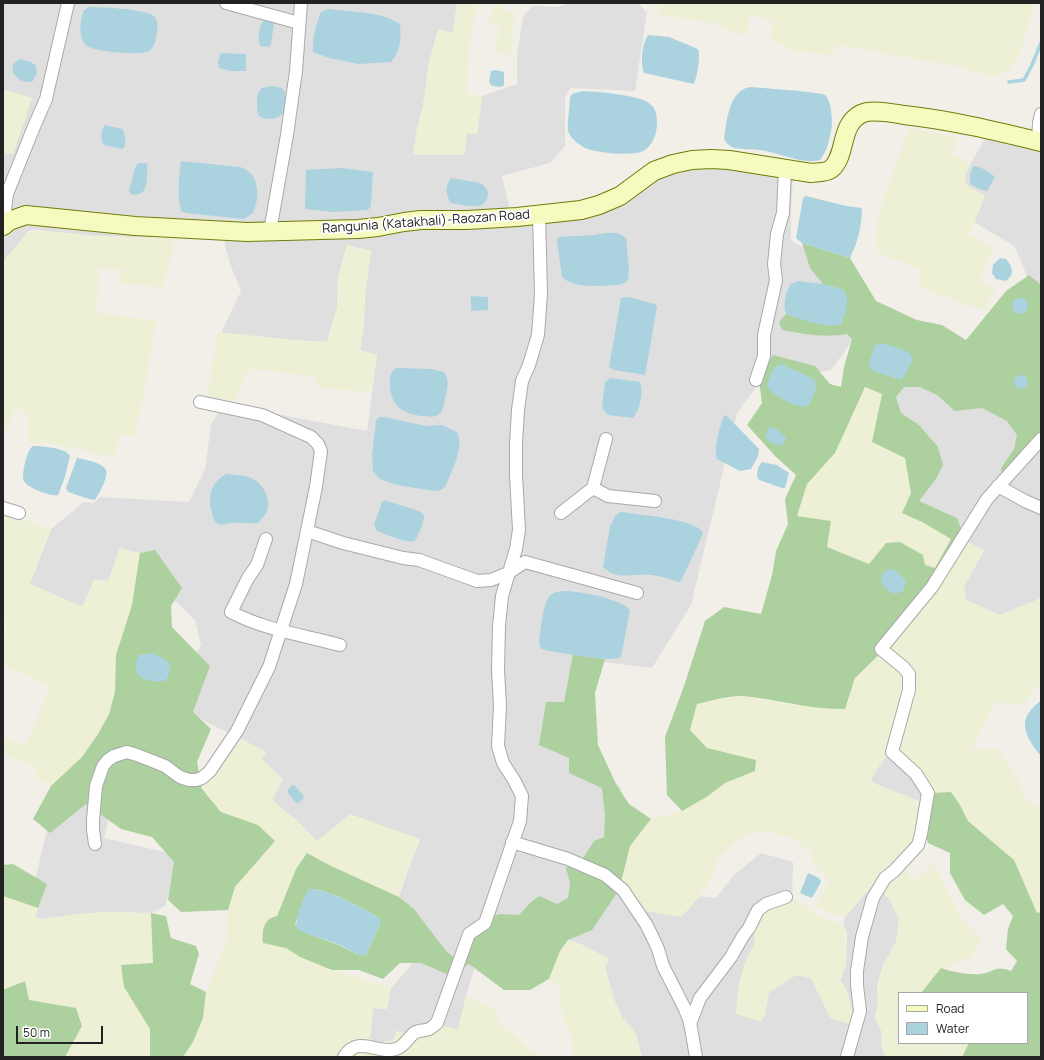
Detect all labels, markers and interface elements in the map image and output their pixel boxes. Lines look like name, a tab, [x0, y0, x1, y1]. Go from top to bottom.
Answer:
street label: Rangunia (Katakhali)-Raozan Road	[322, 207, 530, 237]
legend	[898, 992, 1028, 1044]
text: Road	[936, 1000, 964, 1017]
scale bar	[18, 1018, 105, 1044]
text: Water	[936, 1020, 969, 1037]
text: 50 m	[23, 1024, 50, 1041]

